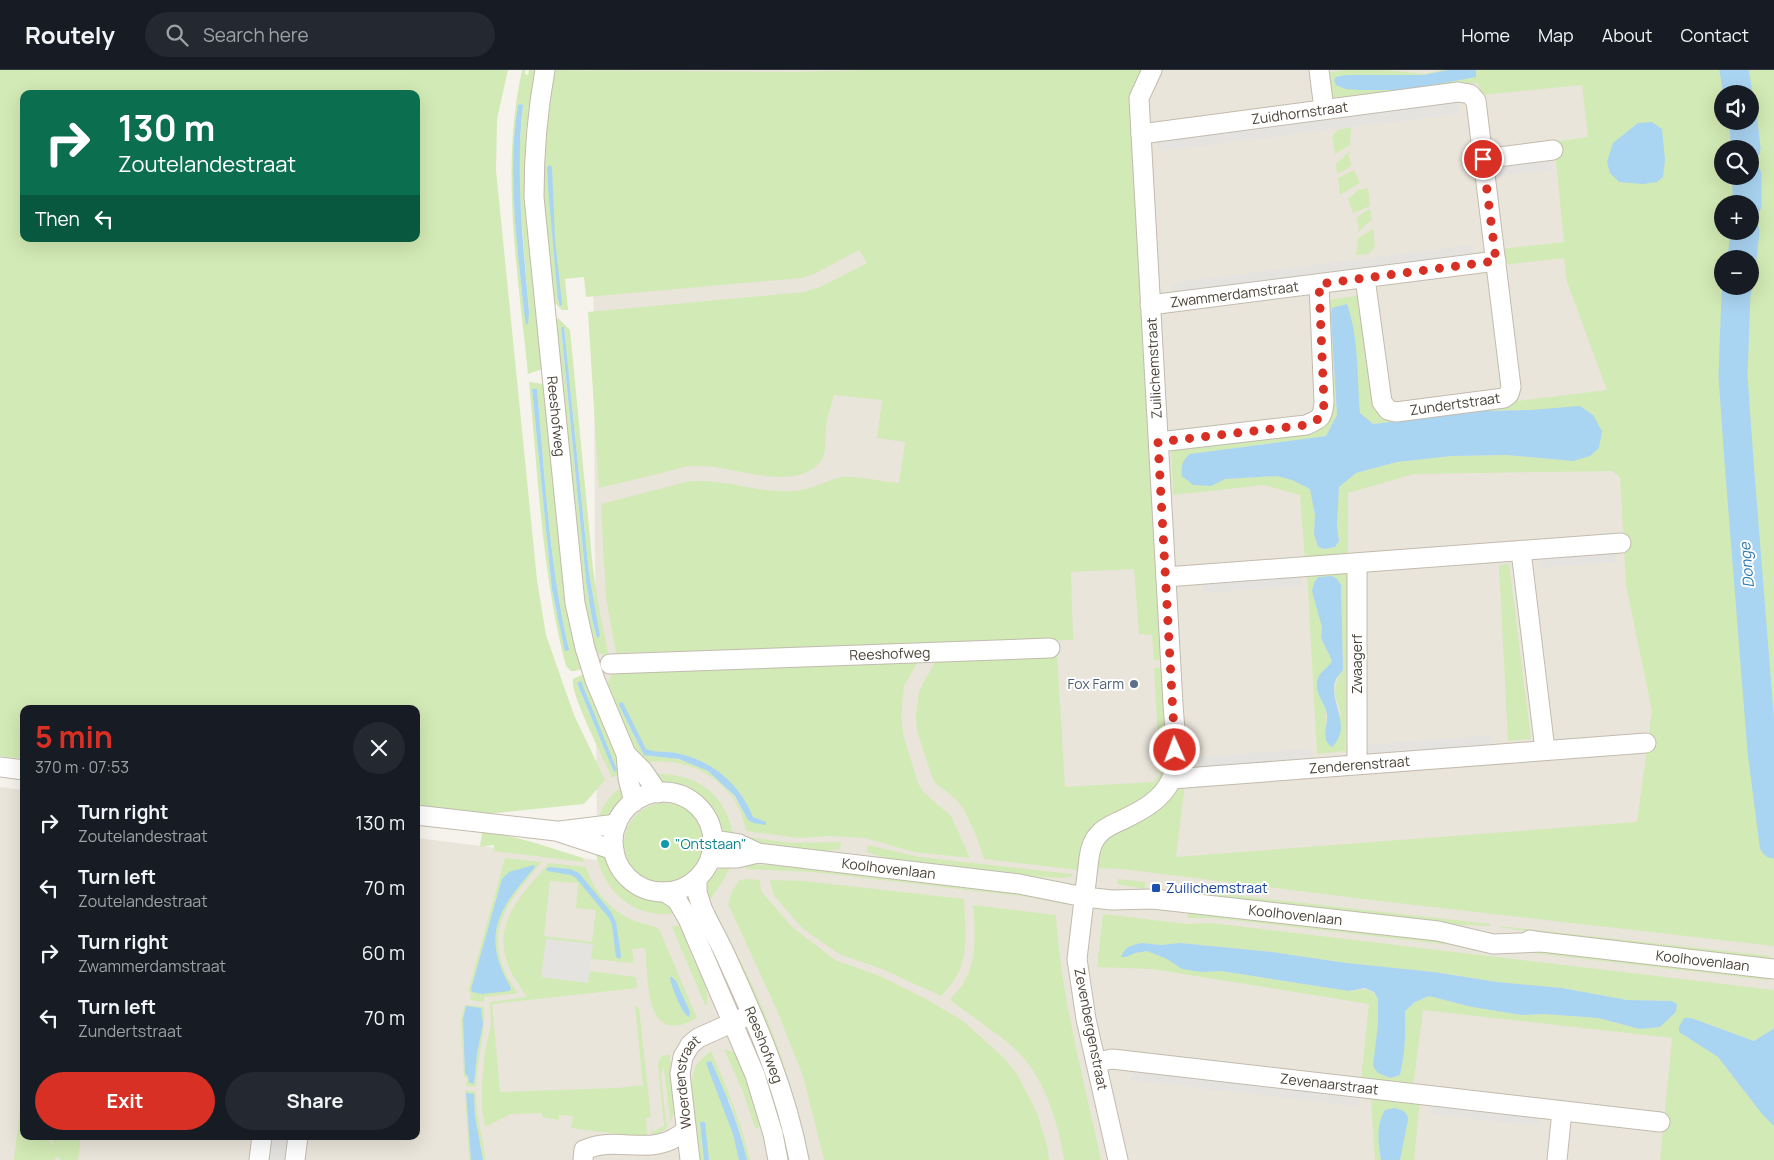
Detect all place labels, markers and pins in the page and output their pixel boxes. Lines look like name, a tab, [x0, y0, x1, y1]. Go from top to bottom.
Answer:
pin	[1462, 138, 1504, 180]
place label: Fox Farm	[1067, 674, 1124, 693]
marker: Fox Farm	[1128, 678, 1140, 690]
place label: "Ontstaan"	[675, 834, 747, 853]
marker: "Ontstaan"	[659, 838, 671, 850]
place label: Zuilichemstraat	[1166, 878, 1268, 897]
marker: Zuilichemstraat	[1150, 882, 1162, 894]

